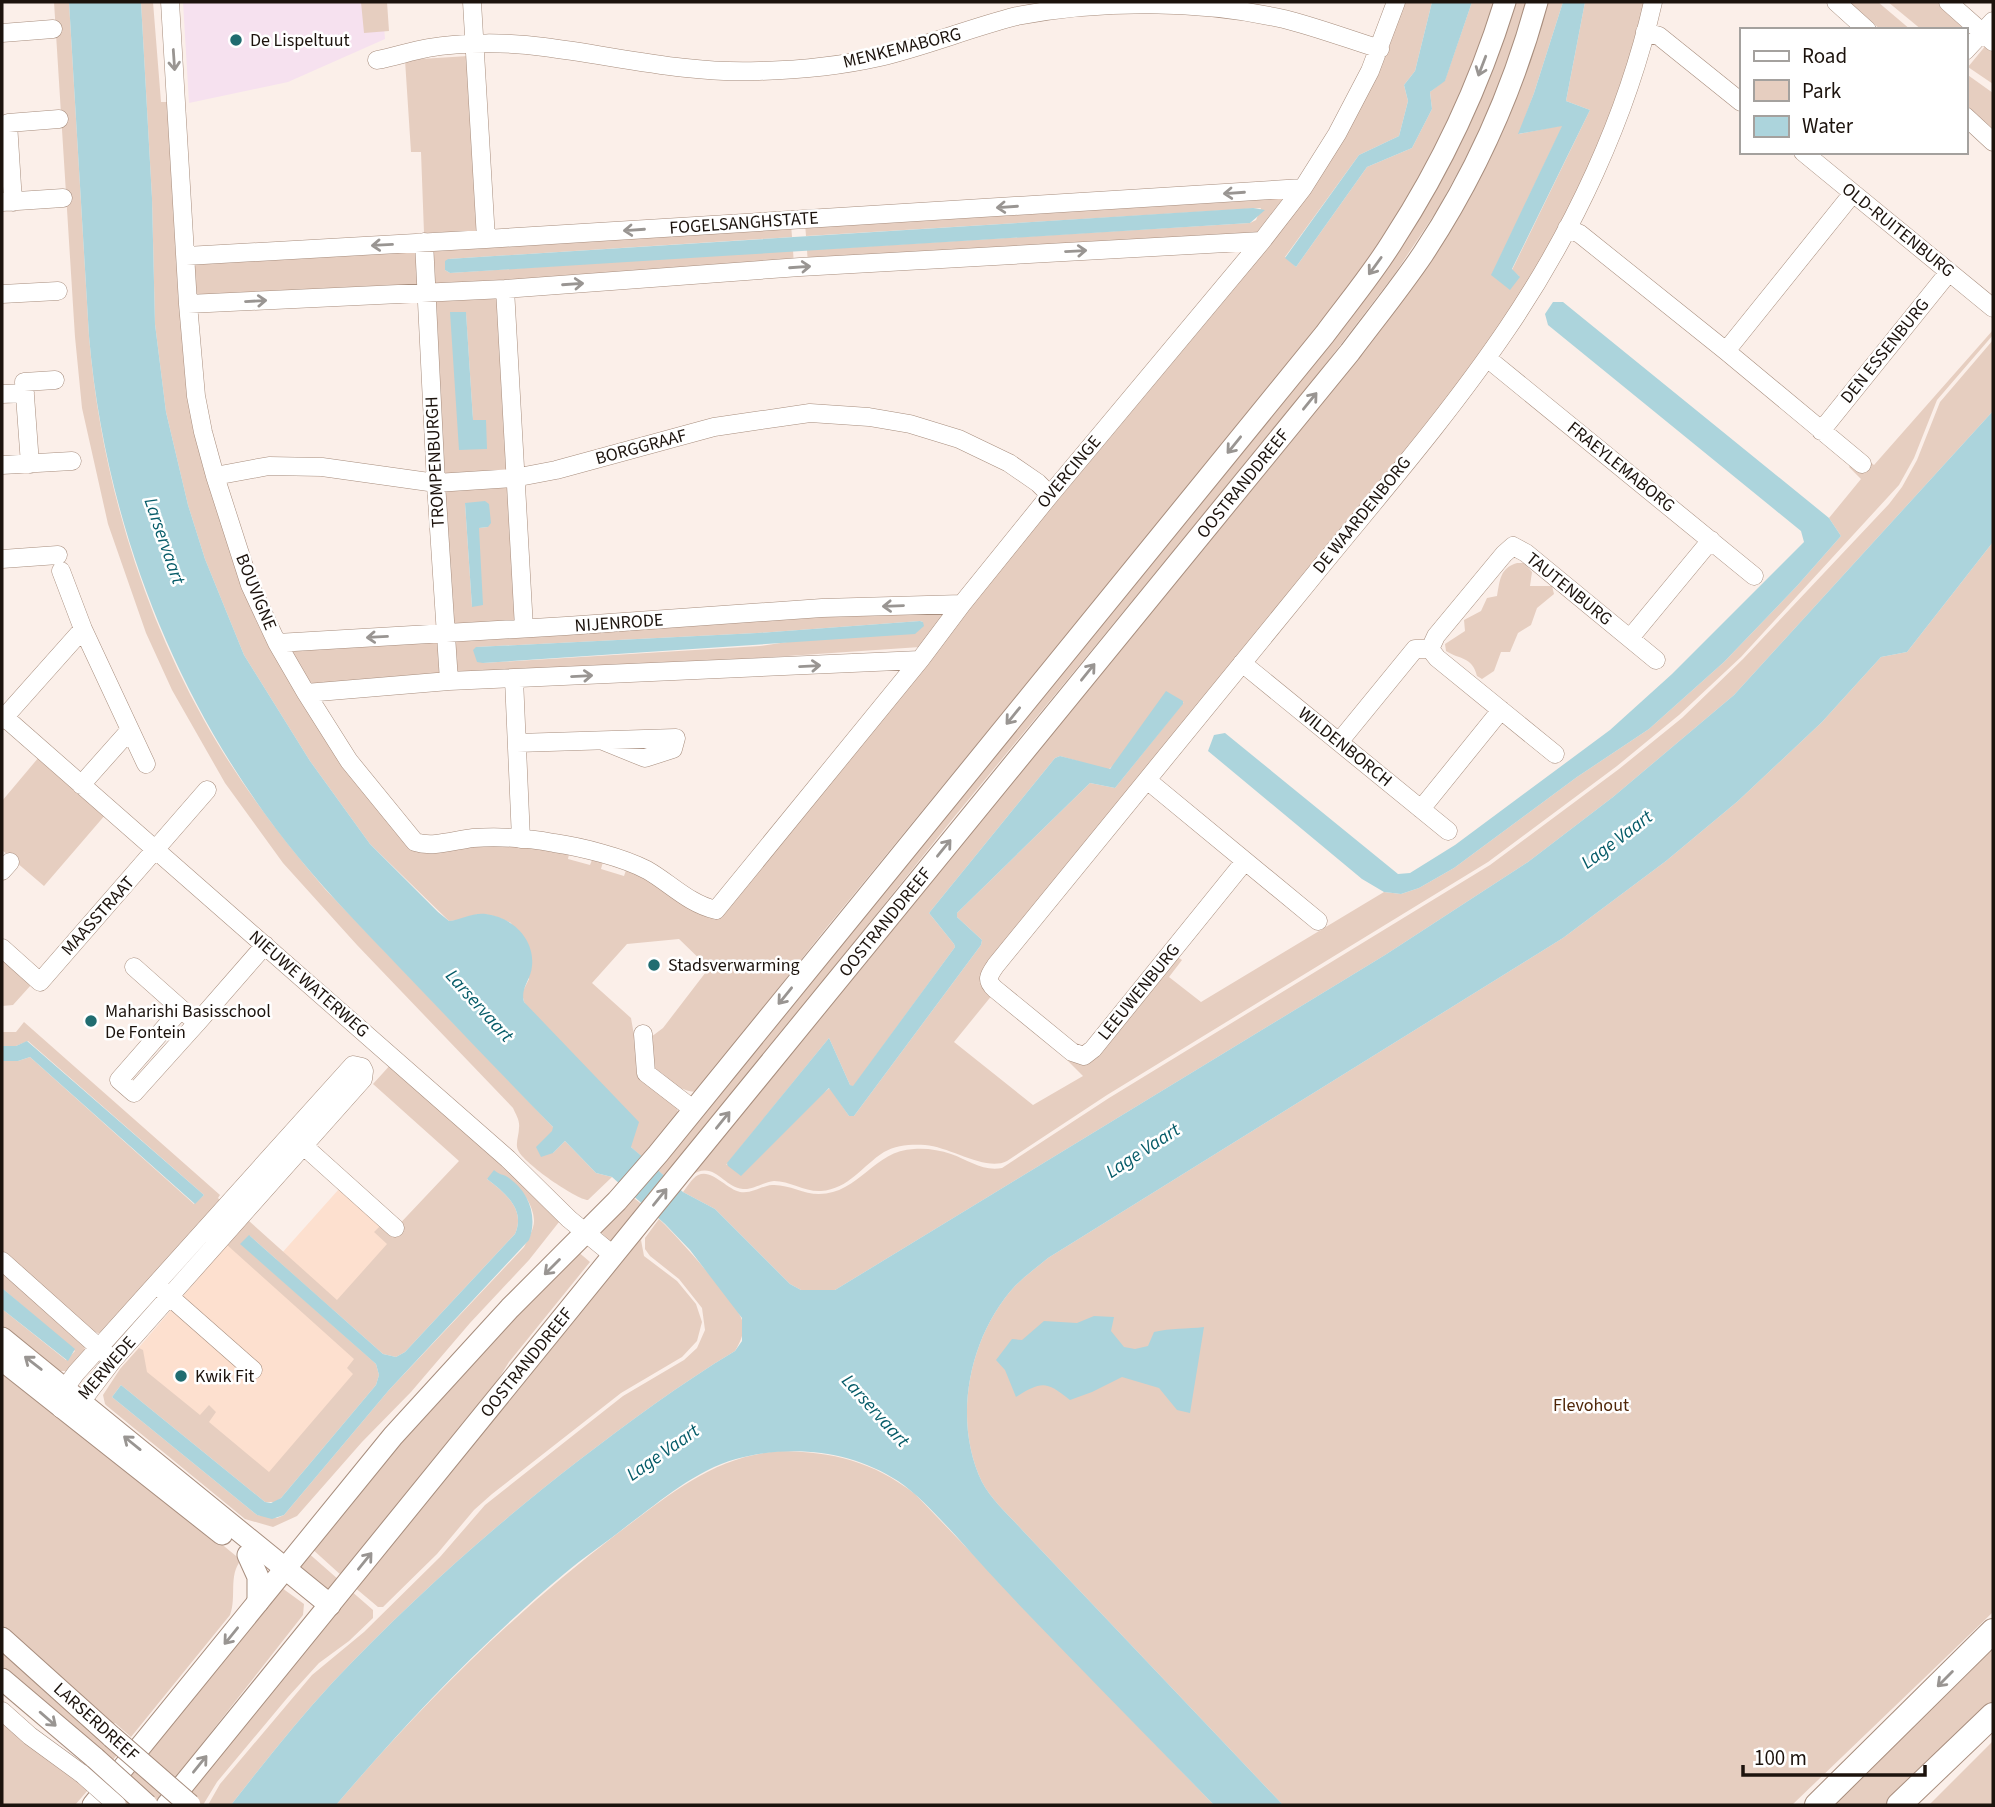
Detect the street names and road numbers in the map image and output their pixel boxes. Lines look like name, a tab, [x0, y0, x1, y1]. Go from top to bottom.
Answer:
street label: MENKEMABORG	[840, 21, 964, 75]
street label: OLD-RUITENBURG	[1836, 177, 1960, 283]
street label: FOGELSANGHSTATE	[669, 205, 819, 241]
street label: DEN ESSENBURG	[1835, 293, 1935, 409]
street label: TROMPENBURGH	[419, 396, 451, 528]
street label: FRAEYLEMABORG	[1562, 416, 1680, 518]
street label: BORGGRAAF	[593, 423, 689, 471]
street label: OOSTRANDDREEF	[1190, 423, 1295, 544]
street label: OVERCINGE	[1031, 430, 1107, 514]
street label: DE WAARDENBORG	[1307, 451, 1417, 579]
street label: TAUTENBURG	[1521, 546, 1617, 632]
street label: BOUVIGNE	[229, 550, 283, 634]
street label: NIJENRODE	[574, 607, 664, 639]
street label: WILDENBORCH	[1293, 701, 1397, 793]
street label: OOSTRANDDREEF	[833, 862, 937, 982]
street label: MAASSTRAAT	[56, 871, 141, 961]
street label: NIEUWE WATERWEG	[243, 925, 375, 1043]
street label: LEEUWENBURG	[1092, 938, 1186, 1046]
street label: OOSTRANDDREEF	[474, 1302, 578, 1423]
street label: MERWEDE	[72, 1331, 142, 1405]
street label: LARSERDREEF	[48, 1677, 144, 1767]

